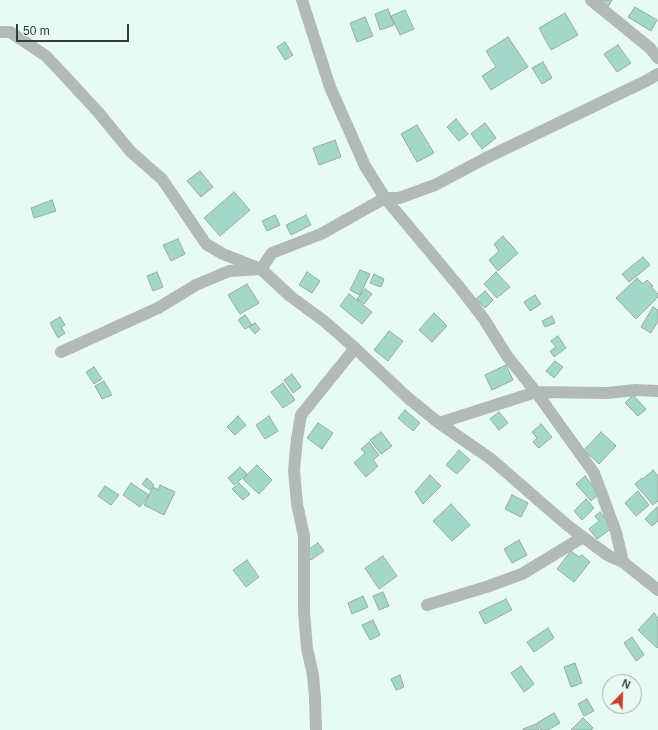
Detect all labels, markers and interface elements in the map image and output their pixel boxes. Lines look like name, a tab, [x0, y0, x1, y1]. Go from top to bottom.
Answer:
scale bar	[18, 16, 131, 42]
text: 50 m	[23, 24, 50, 38]
north arrow	[602, 674, 642, 714]
text: N	[620, 677, 632, 691]

